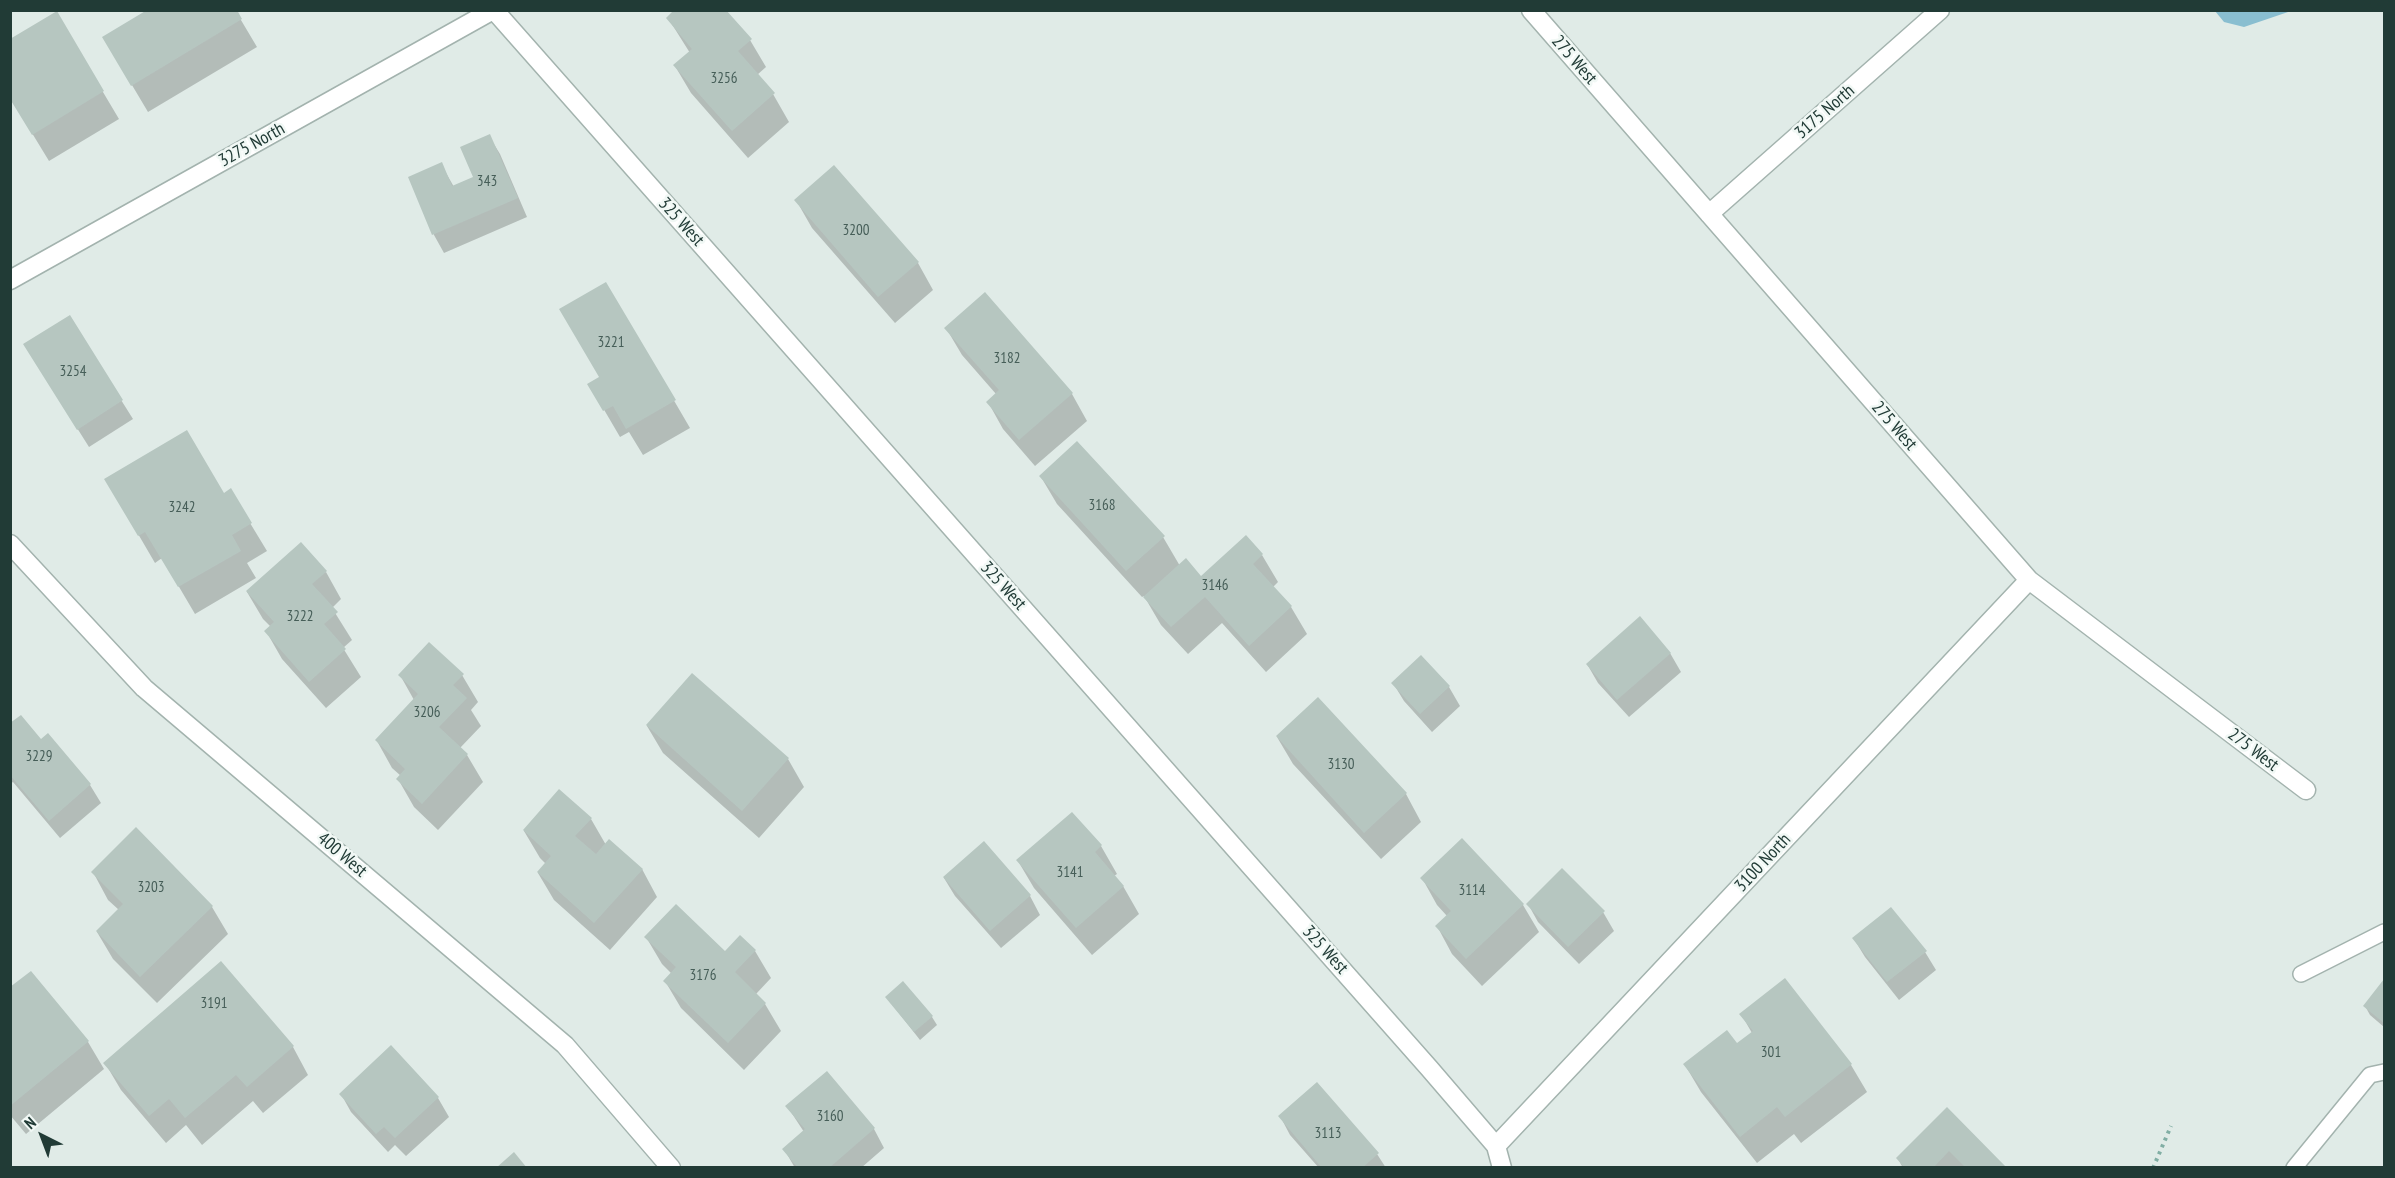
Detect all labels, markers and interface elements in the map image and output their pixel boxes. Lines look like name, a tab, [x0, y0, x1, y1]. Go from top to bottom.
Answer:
street label: 275 West	[1547, 31, 1601, 89]
house number: 3256	[711, 70, 737, 88]
street label: 3175 North	[1791, 80, 1859, 144]
street label: 3275 North	[215, 118, 289, 172]
house number: 343	[477, 173, 497, 191]
street label: 325 West	[654, 193, 708, 251]
house number: 3200	[843, 222, 869, 240]
house number: 3221	[598, 334, 624, 352]
house number: 3182	[994, 350, 1020, 368]
house number: 3254	[60, 363, 86, 381]
street label: 275 West	[1867, 397, 1921, 455]
house number: 3168	[1089, 497, 1115, 515]
house number: 3242	[169, 499, 195, 517]
street label: 325 West	[976, 557, 1030, 615]
house number: 3146	[1202, 577, 1228, 595]
house number: 3222	[287, 608, 313, 626]
house number: 3206	[414, 704, 440, 722]
street label: 275 West	[2223, 724, 2283, 776]
house number: 3229	[26, 748, 52, 766]
house number: 3130	[1328, 756, 1354, 774]
street label: 400 West	[313, 828, 371, 882]
street label: 3100 North	[1731, 829, 1795, 897]
house number: 3141	[1057, 864, 1083, 882]
house number: 3203	[138, 879, 164, 897]
house number: 3114	[1459, 882, 1485, 900]
street label: 325 West	[1298, 921, 1352, 979]
house number: 3176	[690, 967, 716, 985]
house number: 3191	[201, 995, 227, 1013]
house number: 301	[1761, 1044, 1781, 1062]
north arrow	[12, 1106, 72, 1166]
house number: 3160	[817, 1108, 843, 1126]
text: N	[20, 1112, 40, 1133]
house number: 3113	[1315, 1125, 1341, 1143]

